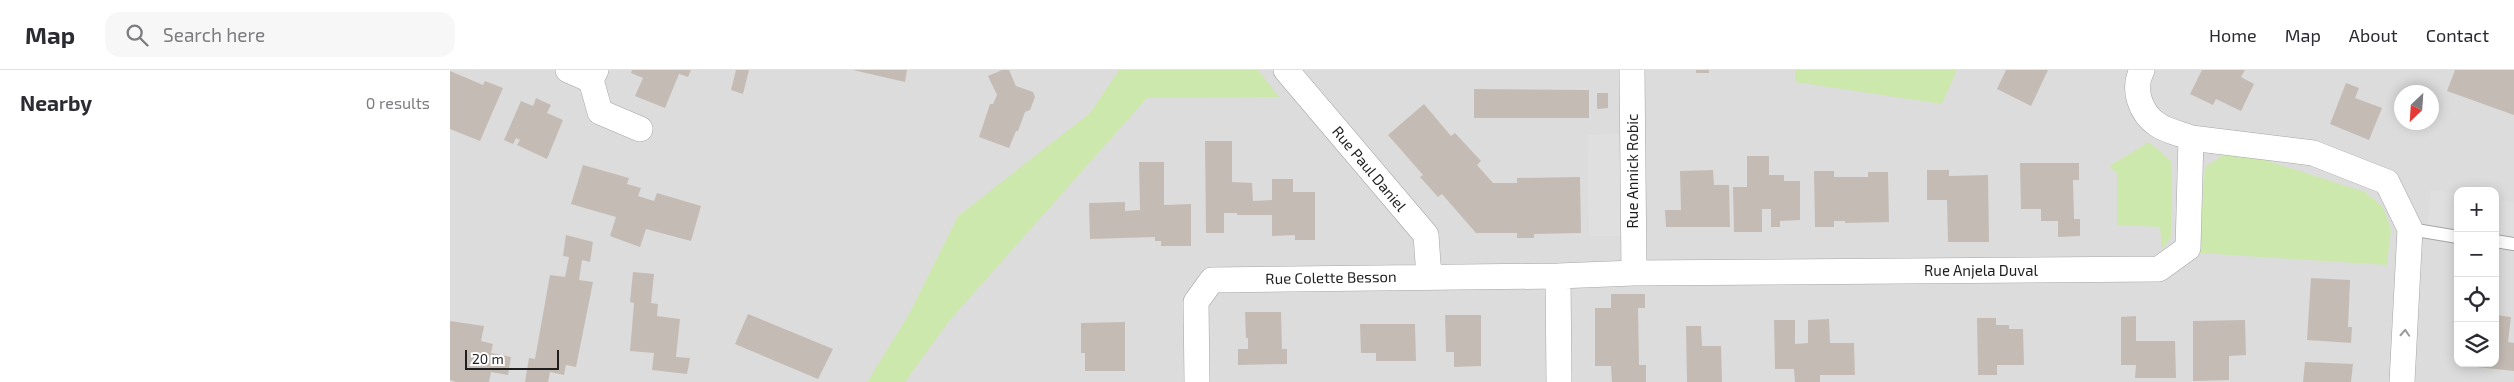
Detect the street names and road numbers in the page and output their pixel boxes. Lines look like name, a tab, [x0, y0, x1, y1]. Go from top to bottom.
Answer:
street label: Rue Annick Robic	[1623, 114, 1641, 228]
street label: Rue Paul Daniel	[1329, 122, 1411, 215]
street label: Rue Anjela Duval	[1924, 261, 2038, 280]
street label: Rue Colette Besson	[1265, 267, 1397, 287]

